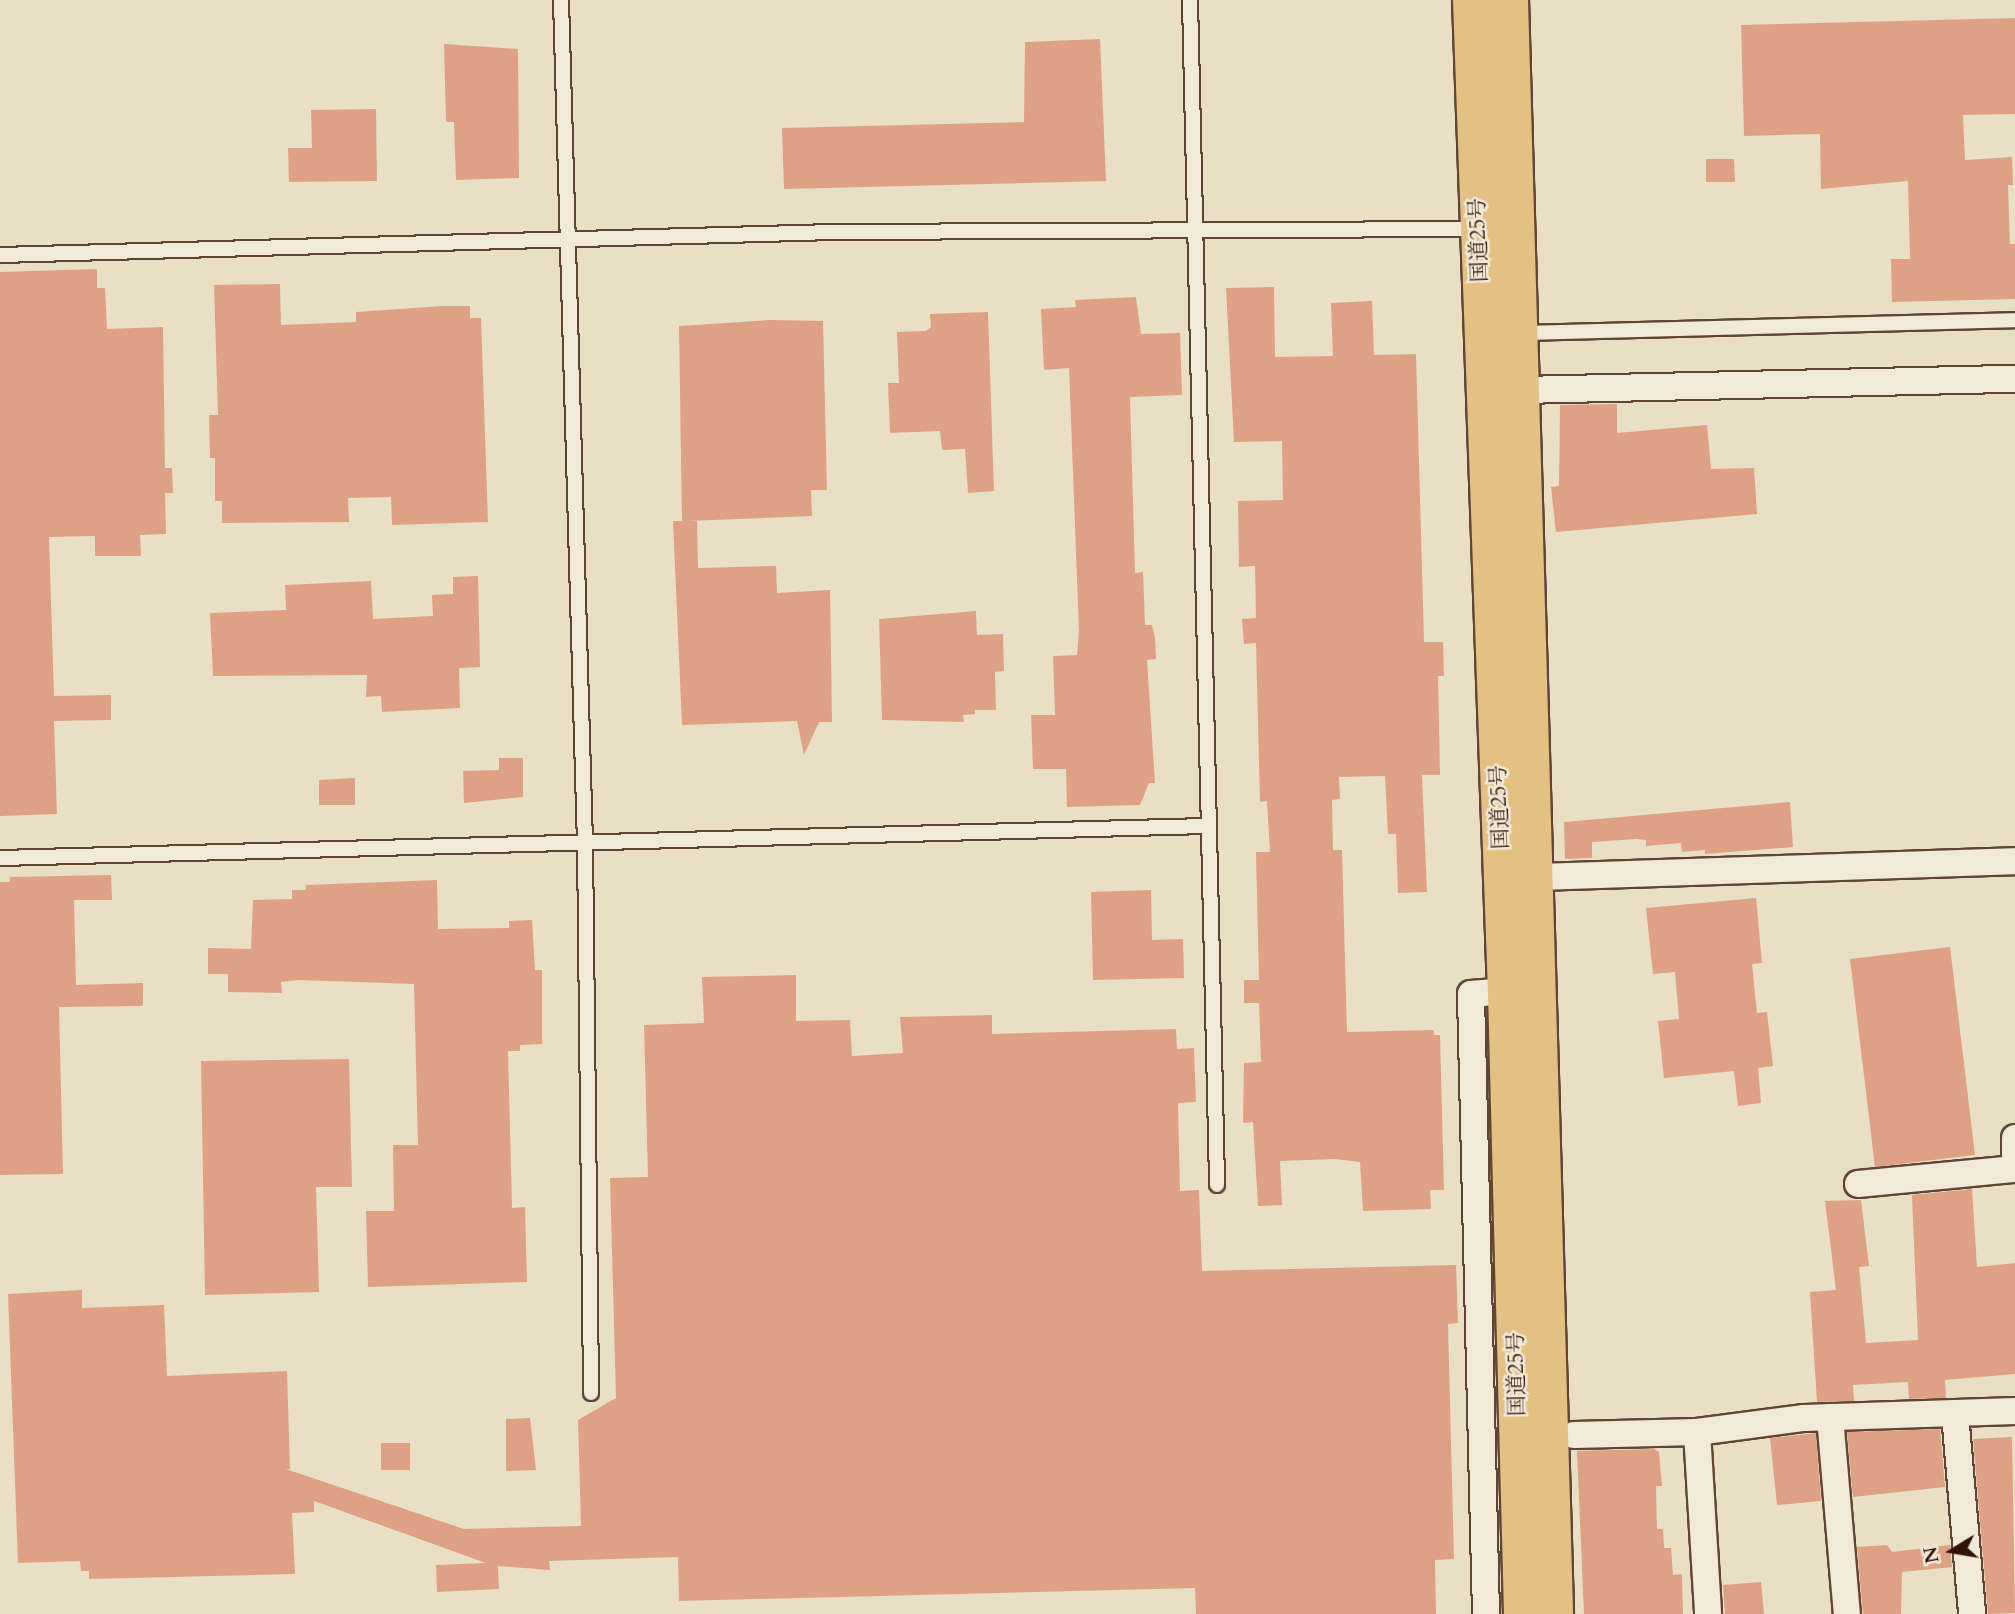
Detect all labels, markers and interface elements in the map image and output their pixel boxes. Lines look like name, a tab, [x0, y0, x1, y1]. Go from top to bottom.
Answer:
street label: 国道25号	[1465, 197, 1493, 283]
street label: 国道25号	[1486, 764, 1514, 850]
street label: 国道25号	[1504, 1332, 1530, 1416]
north arrow	[1917, 1516, 1987, 1586]
text: N	[1917, 1544, 1946, 1566]

